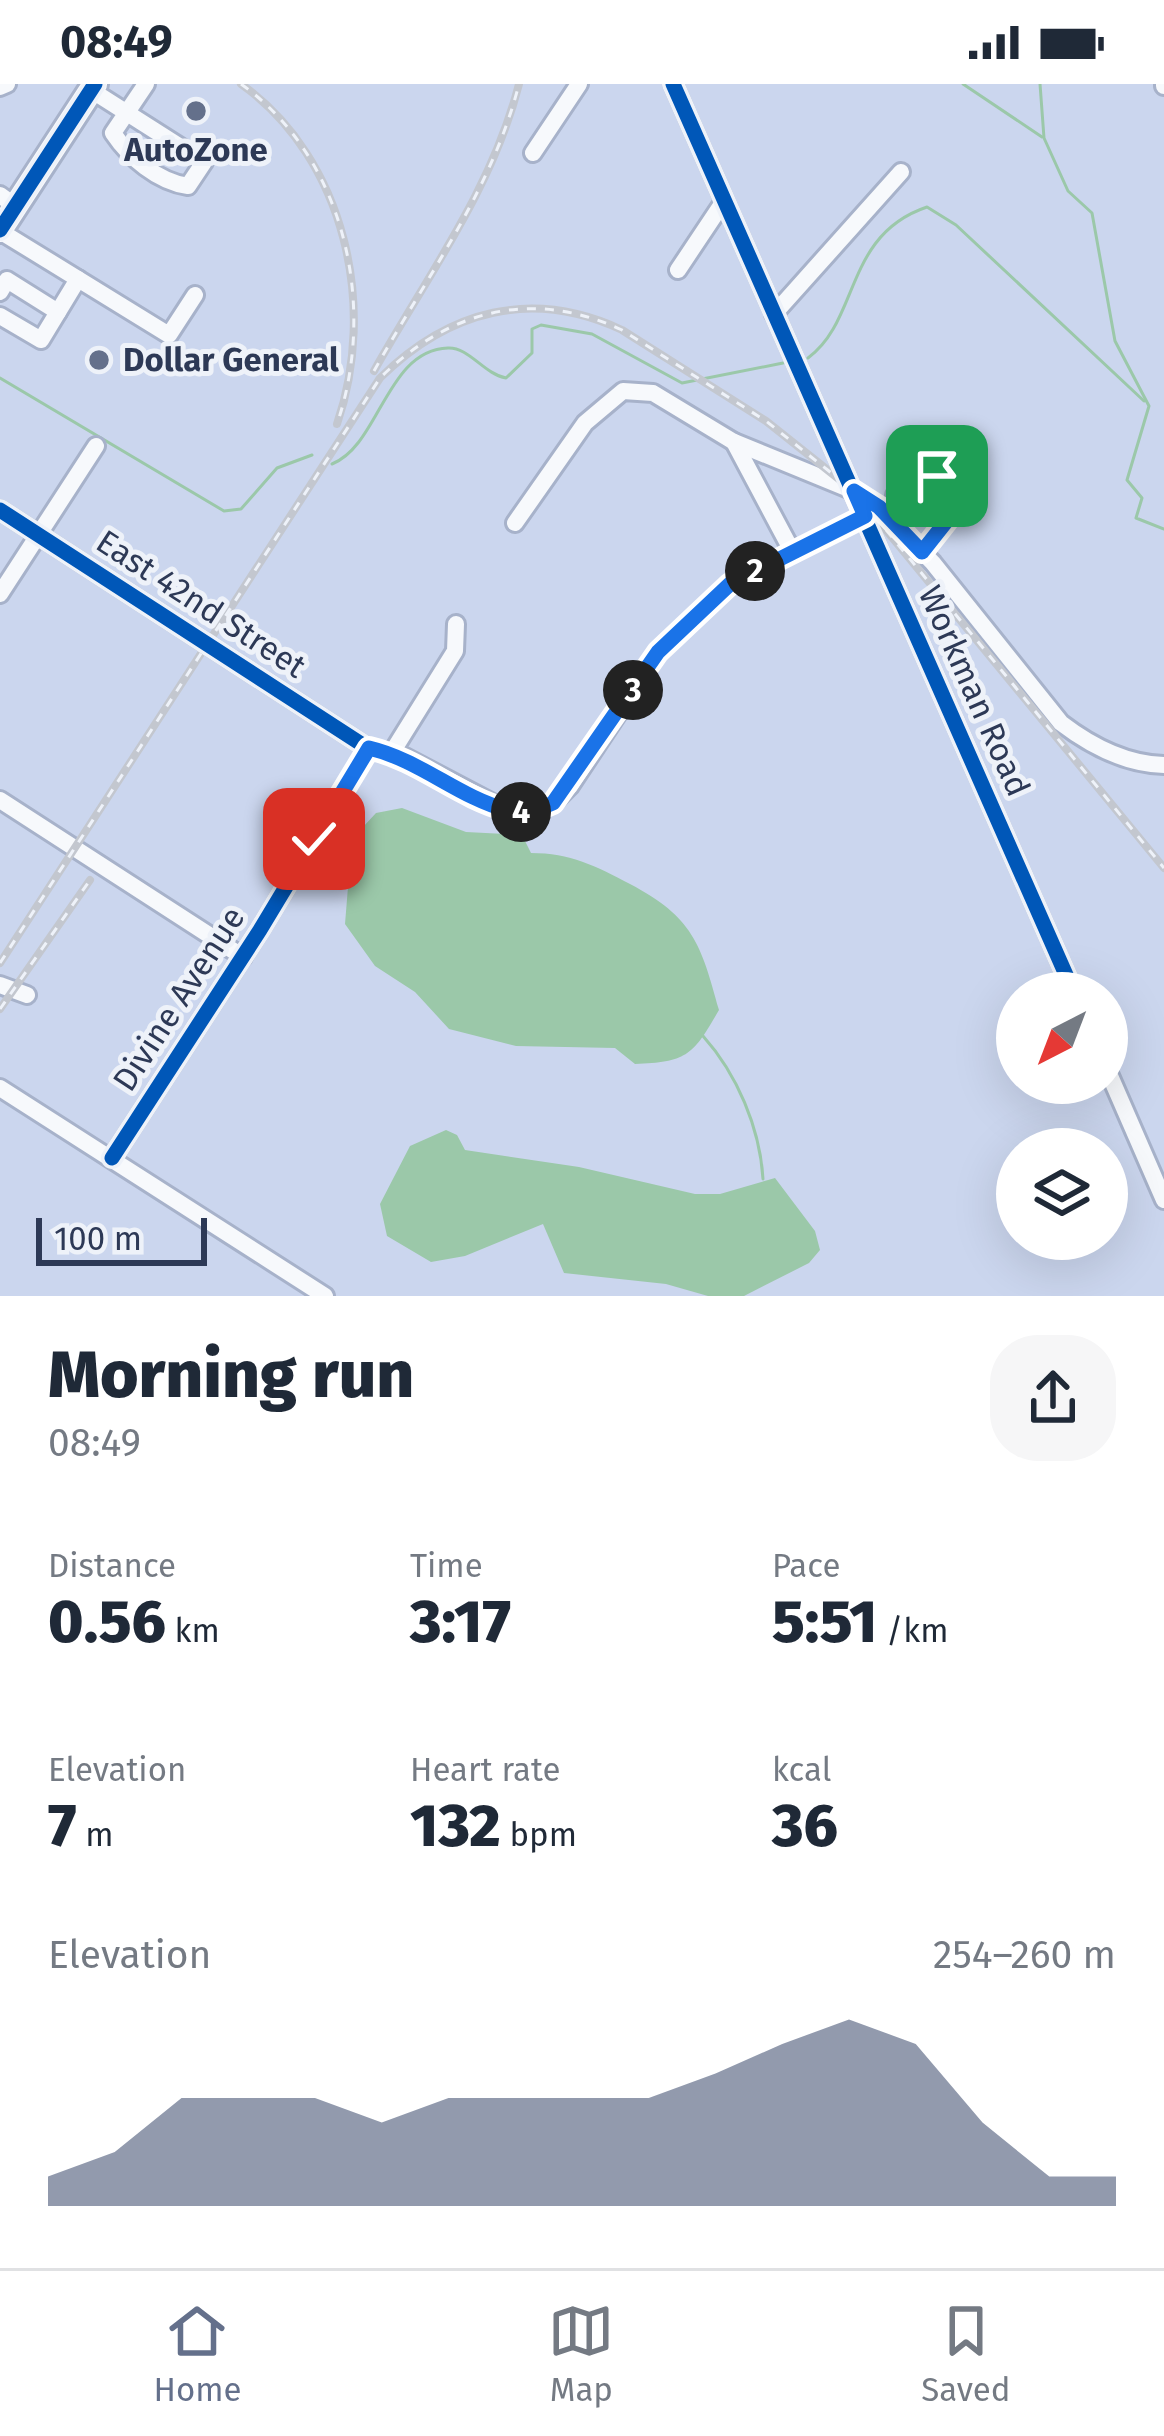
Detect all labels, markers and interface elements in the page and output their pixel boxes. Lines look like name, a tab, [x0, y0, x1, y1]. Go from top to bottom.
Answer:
text: 08:49	[60, 15, 173, 69]
marker: AutoZone	[183, 98, 209, 124]
place label: AutoZone	[123, 130, 268, 170]
place label: Dollar General	[123, 340, 339, 380]
marker: Dollar General	[86, 347, 112, 373]
pin	[886, 425, 988, 527]
icon: arrive	[904, 443, 970, 509]
street label: East 42nd Street	[89, 521, 313, 687]
pin: 2	[725, 541, 785, 601]
text: 2	[746, 551, 764, 591]
street label: Workman Road	[910, 580, 1038, 802]
pin: 3	[603, 660, 663, 720]
text: 3	[624, 670, 642, 710]
pin: 4	[491, 782, 551, 842]
pin	[263, 788, 365, 890]
text: 4	[512, 792, 530, 832]
icon: check	[281, 806, 347, 872]
street label: Divine Avenue	[105, 899, 253, 1099]
north arrow	[996, 972, 1128, 1104]
map controls	[996, 972, 1128, 1260]
button: layers	[996, 1128, 1128, 1260]
scale bar	[36, 1212, 207, 1265]
text: 100 m	[54, 1219, 142, 1259]
text: Morning run	[48, 1335, 414, 1414]
button: share	[990, 1335, 1116, 1461]
text: 08:49	[48, 1420, 141, 1466]
text: Distance	[48, 1546, 176, 1586]
text: Time	[410, 1546, 483, 1586]
text: Pace	[772, 1546, 840, 1586]
text: 0.56	[48, 1586, 166, 1658]
text: 3:17	[410, 1586, 511, 1658]
text: 5:51	[772, 1586, 877, 1658]
text: km	[166, 1611, 220, 1651]
text: /km	[877, 1611, 948, 1651]
text: Elevation	[48, 1750, 186, 1790]
text: Heart rate	[410, 1750, 560, 1790]
text: kcal	[772, 1750, 831, 1790]
text: 7	[48, 1790, 77, 1862]
text: 132	[410, 1790, 501, 1862]
text: 36	[772, 1790, 838, 1862]
text: m	[77, 1815, 114, 1855]
text: bpm	[501, 1815, 577, 1855]
text: Elevation	[48, 1932, 211, 1978]
text: 254–260 m	[933, 1932, 1116, 1978]
tab: Home	[153, 2298, 241, 2410]
tab: Map	[548, 2298, 614, 2410]
tab: Saved	[921, 2298, 1011, 2410]

